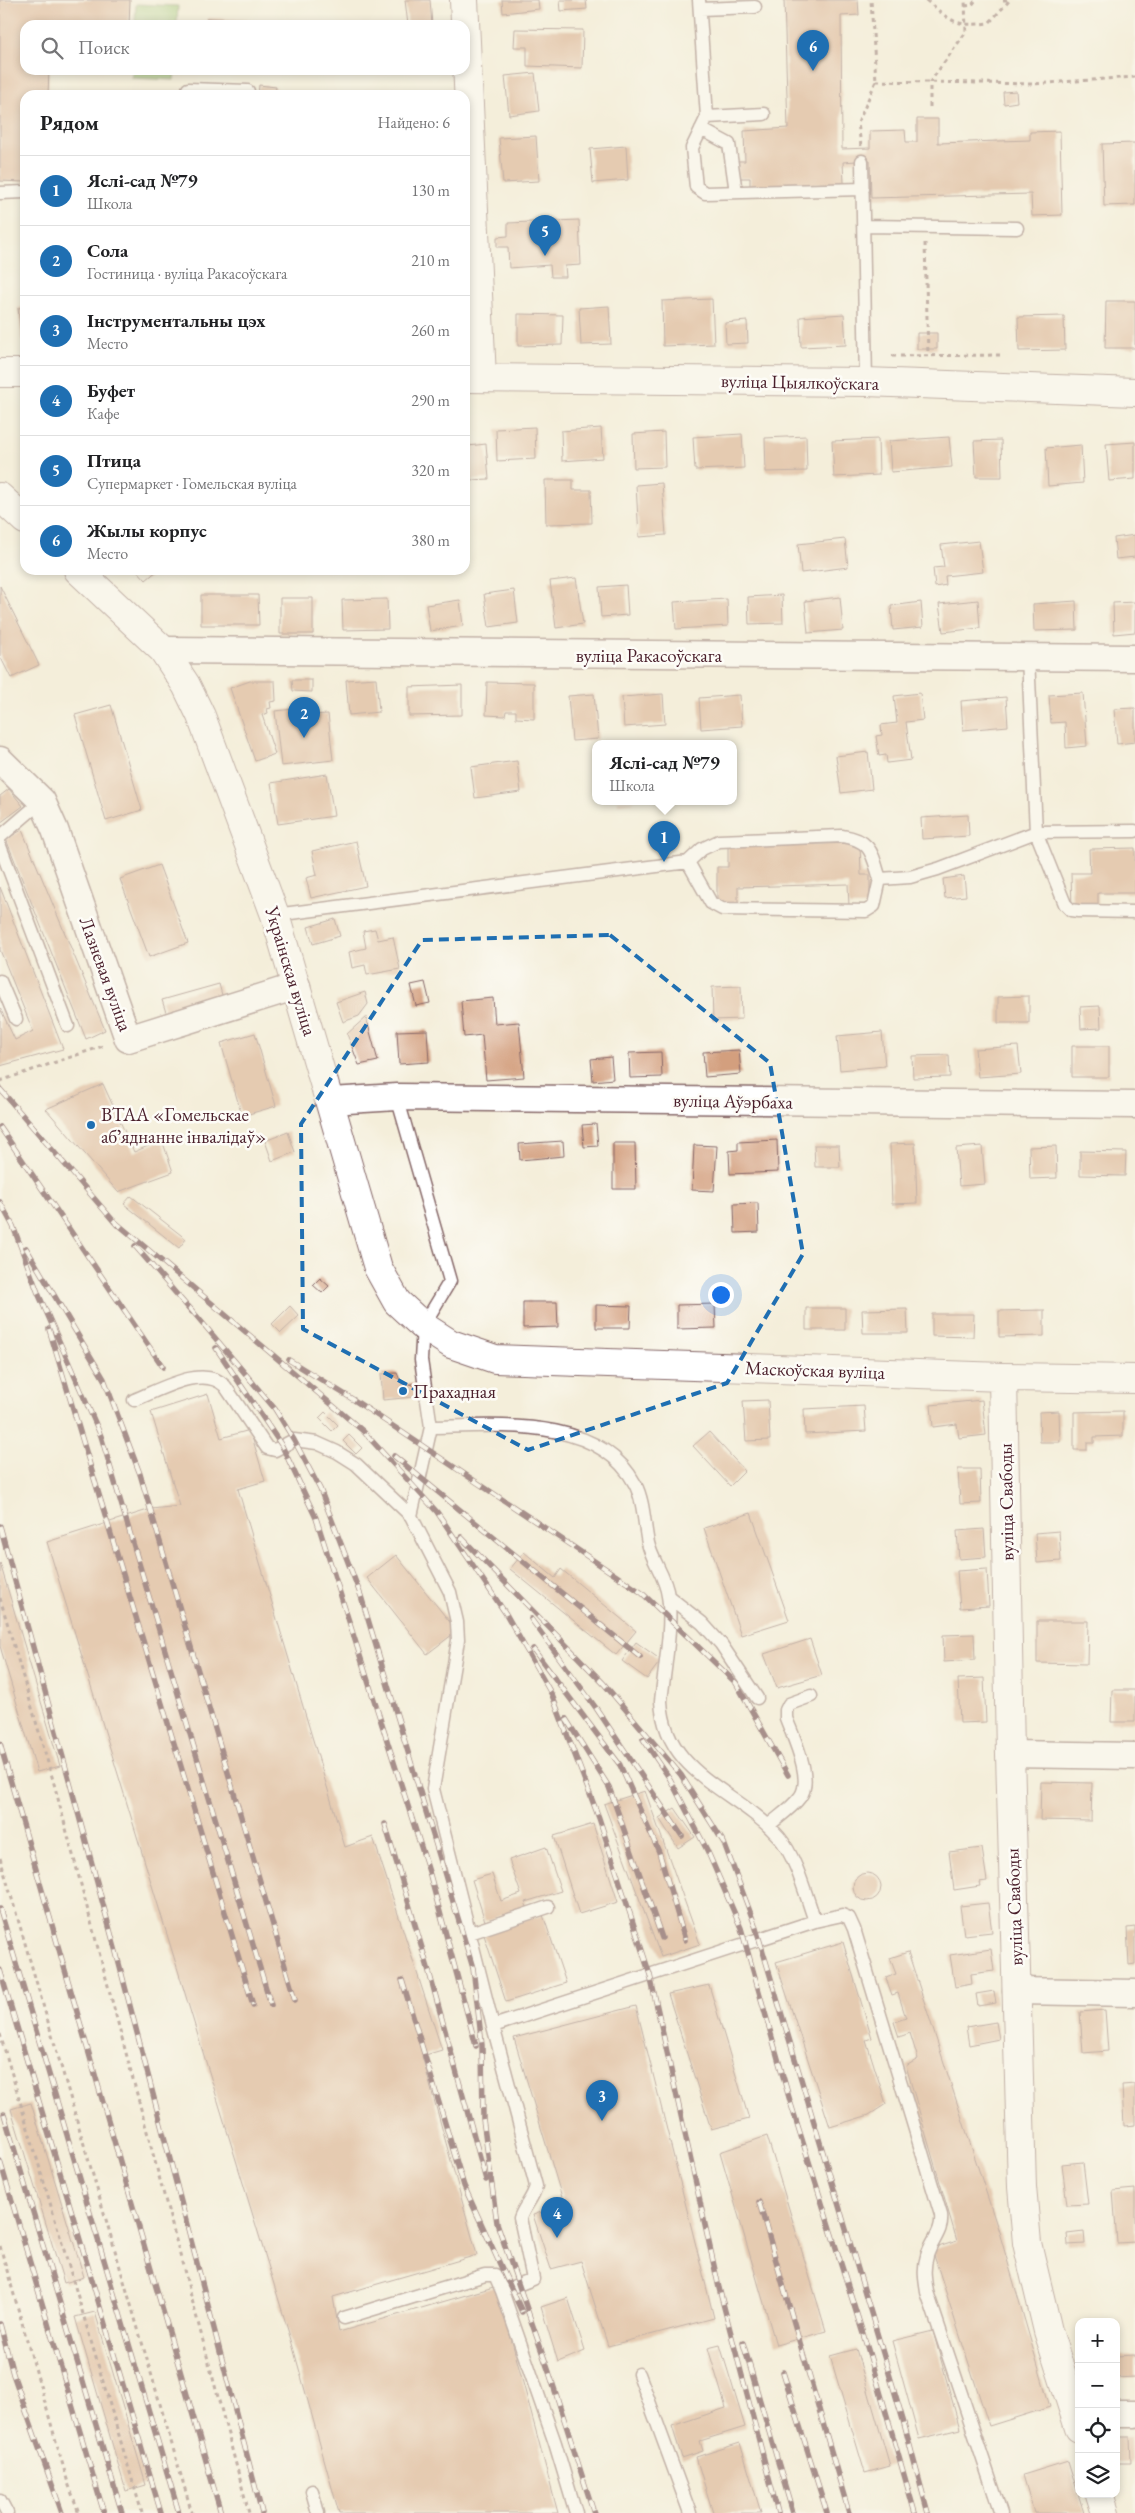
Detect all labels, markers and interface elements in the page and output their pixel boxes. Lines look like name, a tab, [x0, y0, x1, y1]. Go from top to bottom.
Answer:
search box	[20, 20, 470, 75]
pin: 6	[797, 30, 829, 71]
icon: search	[38, 34, 66, 62]
text: Поиск	[78, 35, 130, 60]
text: Рядом	[40, 109, 99, 136]
text: Найдено: 6	[378, 112, 450, 133]
text: Яслі-сад №79	[87, 168, 198, 193]
text: 1	[52, 180, 60, 201]
text: 130 m	[411, 180, 450, 201]
text: Школа	[87, 193, 132, 214]
pin: 5	[529, 215, 561, 256]
text: Сола	[87, 238, 128, 263]
text: 2	[52, 250, 60, 271]
text: 210 m	[411, 250, 450, 271]
text: Гостиница · вуліца Ракасоўскага	[87, 263, 287, 284]
text: Інструментальны цэх	[87, 308, 266, 333]
text: 3	[52, 320, 60, 341]
text: 260 m	[411, 320, 450, 341]
text: Место	[87, 333, 128, 354]
street label: вуліца Цыялкоўскага	[721, 368, 880, 396]
text: Буфет	[87, 378, 135, 403]
text: 4	[52, 390, 60, 411]
text: 290 m	[411, 390, 450, 411]
text: Кафе	[87, 403, 120, 424]
text: Птица	[87, 448, 141, 473]
text: 5	[52, 460, 60, 481]
text: 320 m	[411, 460, 450, 481]
text: Супермаркет · Гомельская вуліца	[87, 473, 297, 494]
text: Жылы корпус	[87, 518, 207, 543]
text: 6	[52, 530, 60, 551]
text: 380 m	[411, 530, 450, 551]
text: Место	[87, 543, 128, 564]
street label: вуліца Ракасоўскага	[576, 643, 723, 668]
pin: 2	[288, 697, 320, 738]
popup	[592, 740, 737, 805]
text: Яслі-сад №79	[609, 750, 720, 775]
text: Школа	[609, 775, 655, 796]
pin: 1	[648, 821, 680, 862]
street label: Украінская вуліца	[259, 902, 323, 1039]
street label: Лазневая вуліца	[74, 913, 138, 1035]
street label: вуліца Аўэрбаха	[673, 1087, 793, 1115]
place label: ВТАА «Гомельскае абʼяднанне інвалідаў»	[101, 1102, 266, 1149]
marker: ВТАА «Гомельскае абʼяднанне інвалідаў»	[85, 1119, 97, 1131]
your location	[708, 1282, 734, 1308]
street label: Маскоўская вуліца	[745, 1355, 886, 1385]
place label: Прахадная	[413, 1379, 496, 1404]
marker: Прахадная	[397, 1385, 409, 1397]
street label: вуліца Свабоды	[992, 1443, 1020, 1561]
street label: вуліца Свабоды	[999, 1847, 1029, 1966]
pin: 3	[586, 2080, 618, 2121]
pin: 4	[541, 2197, 573, 2238]
map controls	[1075, 2318, 1120, 2498]
button: +	[1075, 2318, 1120, 2363]
button: −	[1075, 2363, 1120, 2408]
button: locate	[1075, 2408, 1120, 2453]
button: layers	[1075, 2453, 1120, 2498]

